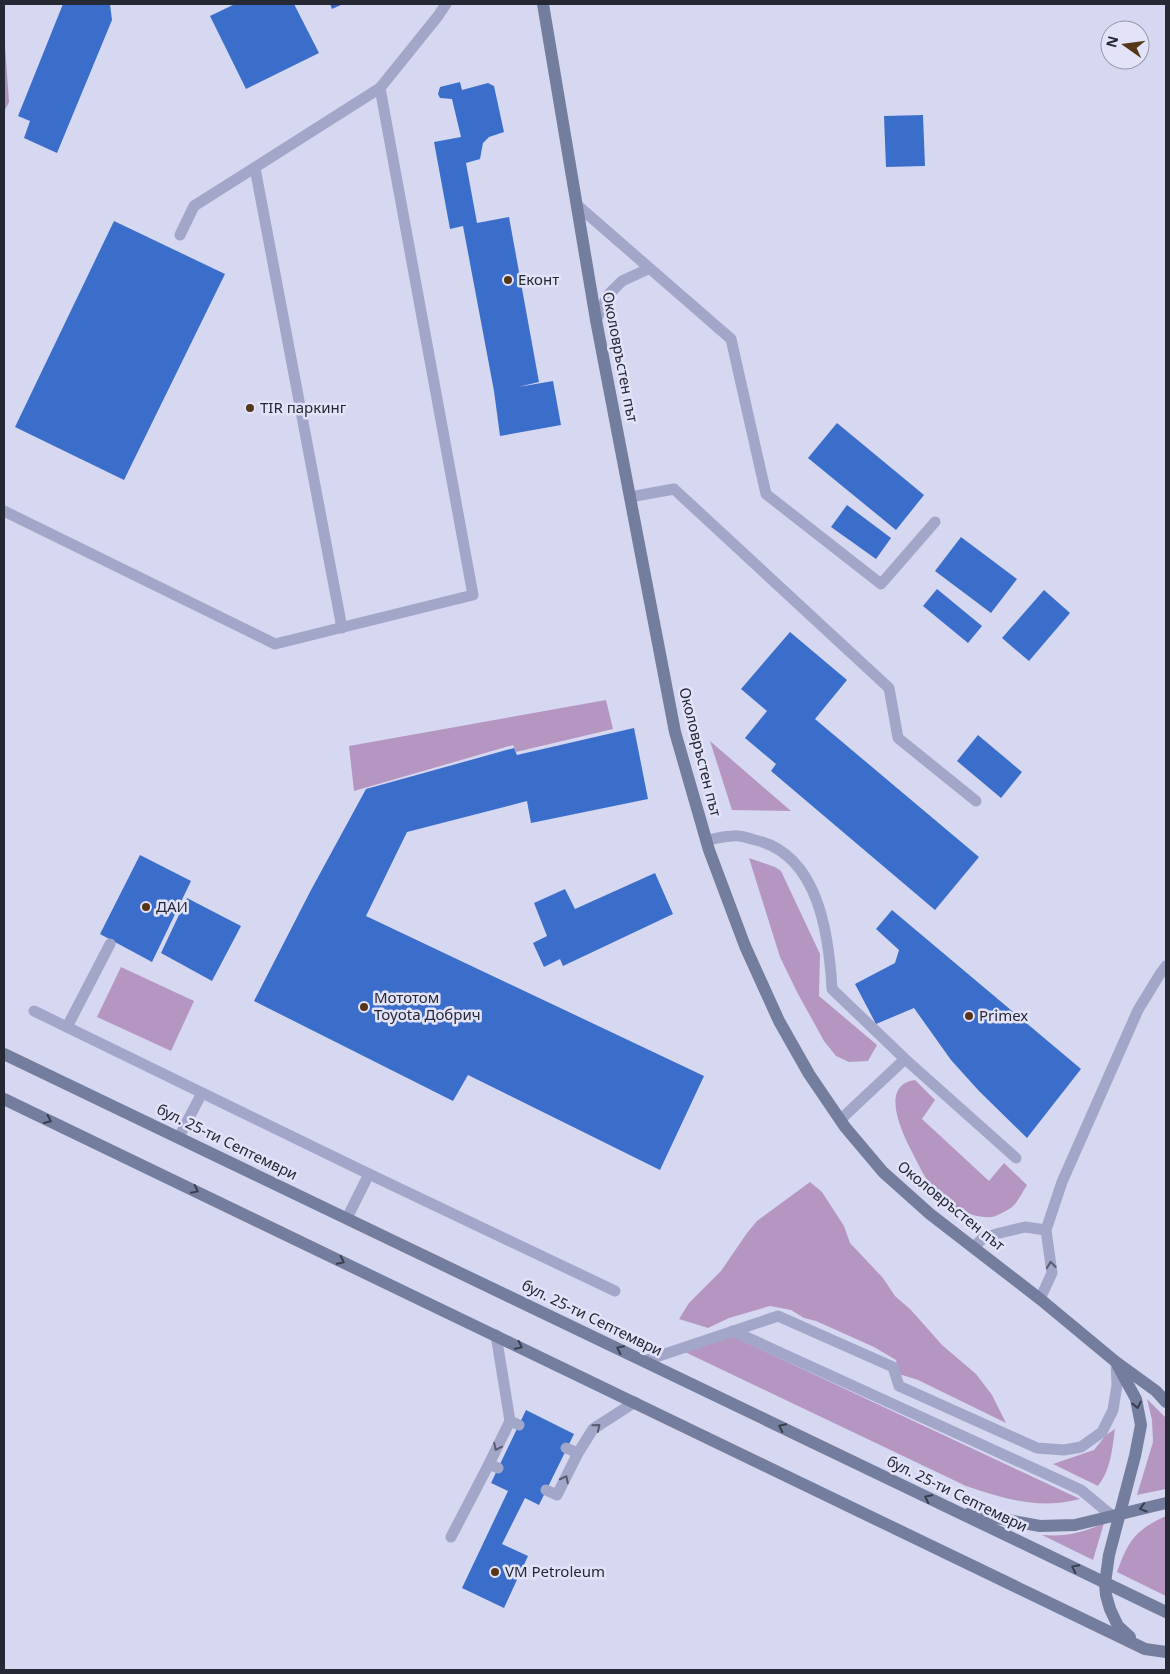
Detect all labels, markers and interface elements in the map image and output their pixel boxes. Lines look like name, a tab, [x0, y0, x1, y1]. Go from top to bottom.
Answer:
north arrow	[1100, 20, 1150, 70]
text: N	[1101, 34, 1122, 50]
place label: Еконт	[518, 269, 559, 289]
marker: Еконт	[502, 274, 514, 286]
street label: Околовръстен път	[599, 290, 643, 424]
place label: TIR паркинг	[260, 397, 347, 417]
marker: TIR паркинг	[244, 402, 256, 414]
street label: Околовръстен път	[675, 685, 727, 819]
place label: ДАИ	[156, 896, 188, 916]
marker: ДАИ	[140, 901, 152, 913]
place label: Мототом Toyota Добрич	[374, 987, 481, 1024]
marker: Мототом Toyota Добрич	[358, 1001, 370, 1013]
place label: Primex	[979, 1005, 1028, 1025]
marker: Primex	[963, 1010, 975, 1022]
street label: бул. 25-ти Септември	[154, 1098, 301, 1184]
one-way arrow	[43, 1114, 52, 1125]
street label: Околовръстен път	[894, 1156, 1009, 1255]
one-way arrow	[189, 1184, 198, 1194]
one-way arrow	[336, 1254, 345, 1265]
one-way arrow	[1045, 1261, 1056, 1269]
street label: бул. 25-ти Септември	[519, 1274, 666, 1360]
one-way arrow	[514, 1340, 523, 1351]
one-way arrow	[616, 1345, 625, 1355]
one-way arrow	[1131, 1401, 1142, 1410]
one-way arrow	[778, 1423, 787, 1434]
one-way arrow	[591, 1425, 600, 1433]
one-way arrow	[493, 1442, 503, 1451]
street label: бул. 25-ти Септември	[884, 1450, 1031, 1536]
one-way arrow	[559, 1475, 569, 1484]
one-way arrow	[924, 1494, 933, 1504]
one-way arrow	[1139, 1502, 1148, 1512]
place label: VM Petroleum	[505, 1561, 605, 1581]
one-way arrow	[1071, 1564, 1080, 1575]
marker: VM Petroleum	[489, 1566, 501, 1578]

